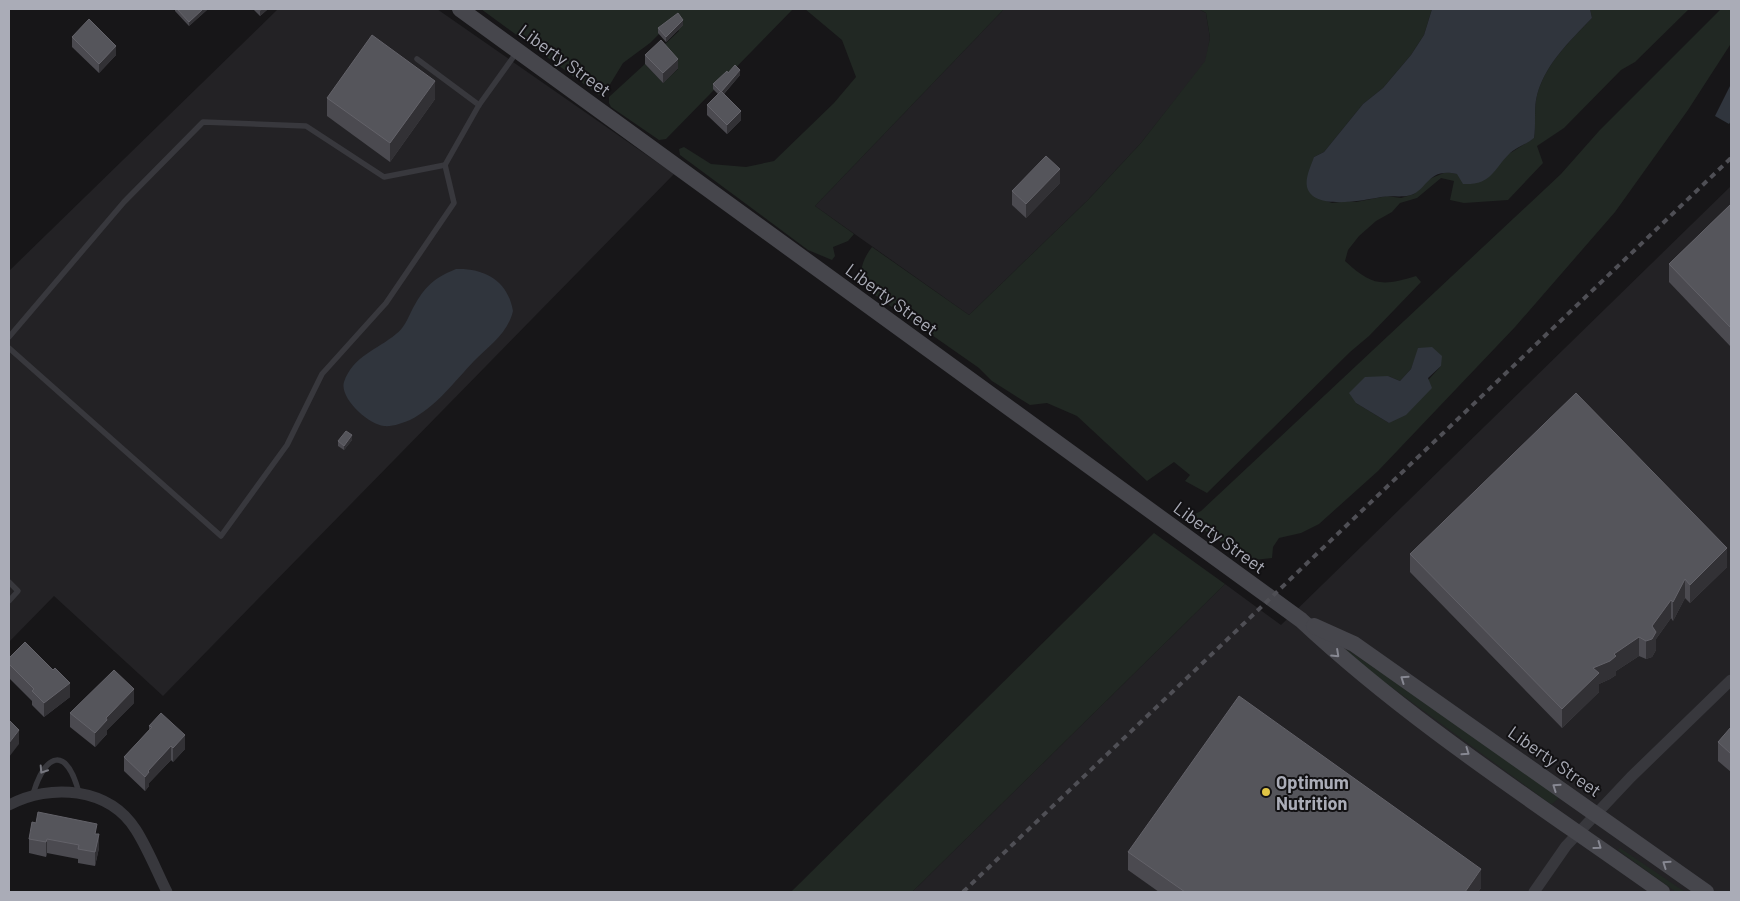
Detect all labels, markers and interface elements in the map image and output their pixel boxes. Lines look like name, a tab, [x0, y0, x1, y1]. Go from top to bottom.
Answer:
street label: Liberty Street	[515, 19, 615, 101]
street label: Liberty Street	[842, 258, 942, 340]
street label: Liberty Street	[1170, 496, 1270, 578]
one-way arrow	[1331, 648, 1340, 657]
one-way arrow	[1400, 676, 1410, 685]
street label: Liberty Street	[1504, 721, 1606, 801]
one-way arrow	[1460, 746, 1469, 755]
one-way arrow	[39, 765, 49, 774]
place label: Optimum Nutrition	[1276, 771, 1349, 814]
one-way arrow	[1553, 784, 1562, 793]
marker: Optimum Nutrition	[1260, 786, 1272, 798]
one-way arrow	[1592, 840, 1602, 849]
one-way arrow	[1662, 861, 1672, 870]

